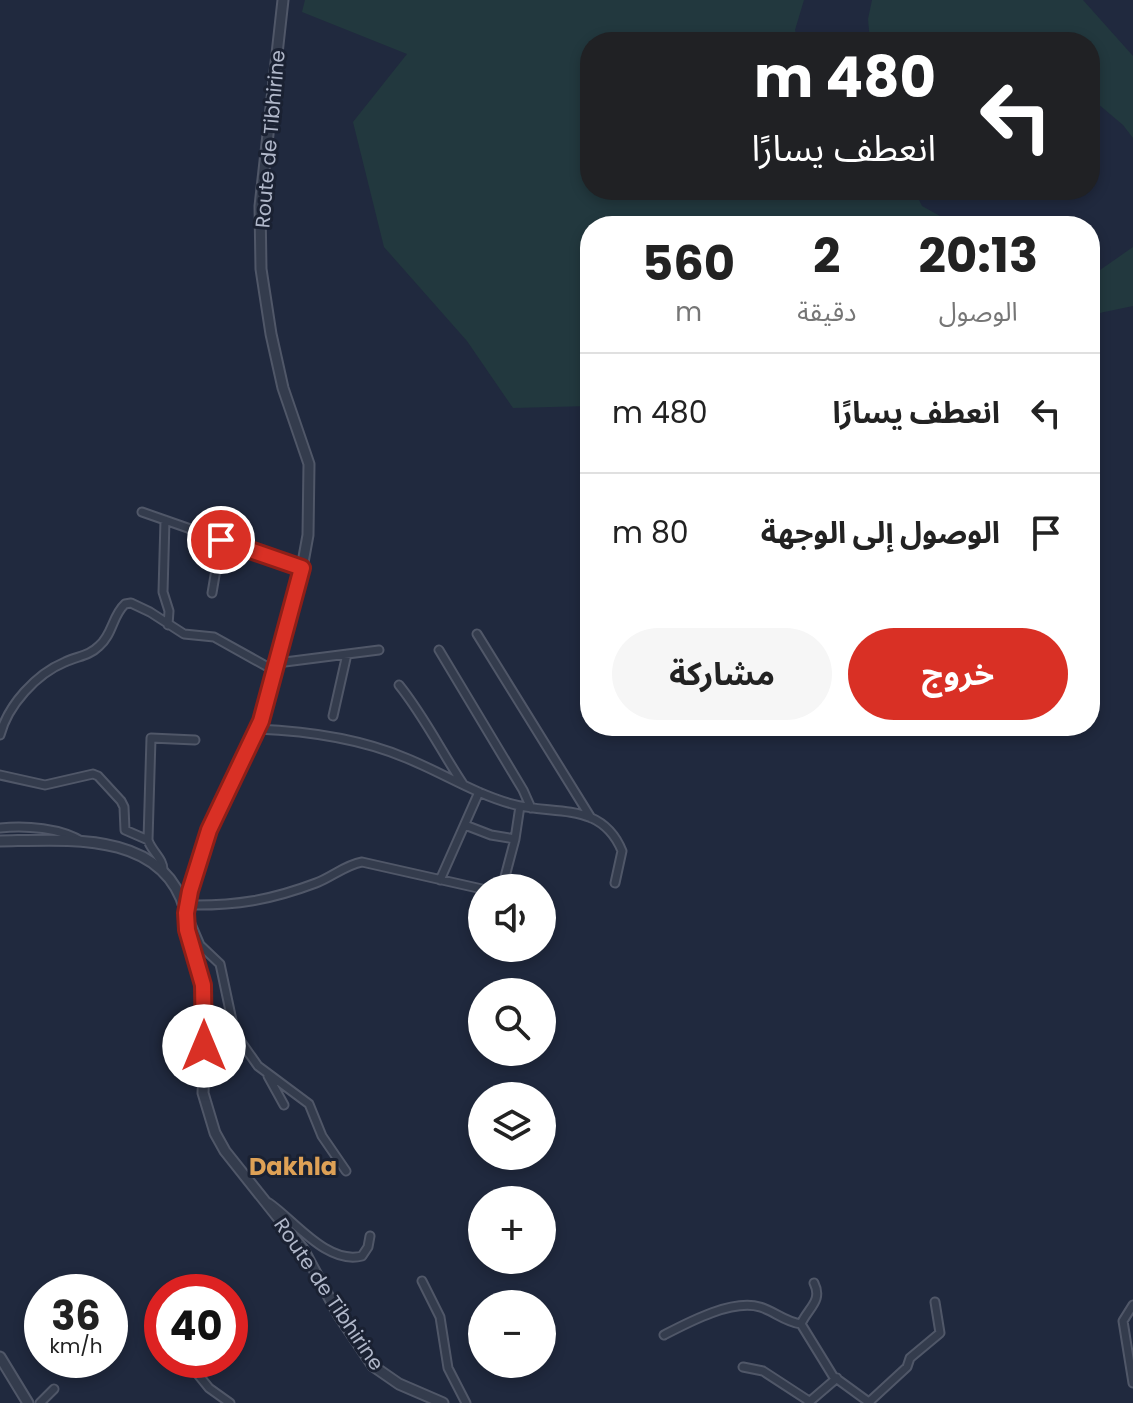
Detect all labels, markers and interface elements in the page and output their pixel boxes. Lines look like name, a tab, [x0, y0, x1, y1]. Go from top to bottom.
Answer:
text: 480 m	[754, 38, 936, 117]
street label: Route de Tibhirine	[248, 49, 292, 229]
icon: left	[964, 64, 1068, 168]
text: انعطف يسارًا	[752, 123, 936, 174]
text: 2	[813, 222, 841, 289]
text: 20:13	[919, 222, 1038, 289]
text: 560	[642, 230, 735, 297]
text: m	[675, 294, 702, 330]
text: دقيقة	[797, 294, 856, 330]
text: الوصول	[939, 294, 1018, 330]
text: 480 m	[612, 391, 708, 434]
text: انعطف يسارًا	[832, 391, 1000, 434]
icon: left	[1024, 391, 1068, 435]
pin	[187, 506, 255, 574]
text: 80 m	[612, 511, 689, 554]
text: الوصول إلى الوجهة	[761, 511, 1000, 554]
icon: arrive	[1024, 511, 1068, 555]
icon: arrive	[199, 518, 243, 562]
button: مشاركة	[612, 628, 832, 720]
button: خروج	[848, 628, 1068, 720]
map controls	[468, 874, 556, 1378]
button: sound	[468, 874, 556, 962]
button: search	[468, 978, 556, 1066]
position arrow	[162, 1004, 246, 1088]
button: layers	[468, 1082, 556, 1170]
district label: Dakhla	[249, 1150, 337, 1183]
button: +	[468, 1186, 556, 1274]
street label: Route de Tibhirine	[267, 1212, 391, 1376]
speed limit sign: 40	[144, 1274, 248, 1378]
text: 36	[51, 1288, 101, 1344]
button: −	[468, 1290, 556, 1378]
text: km/h	[49, 1332, 103, 1360]

